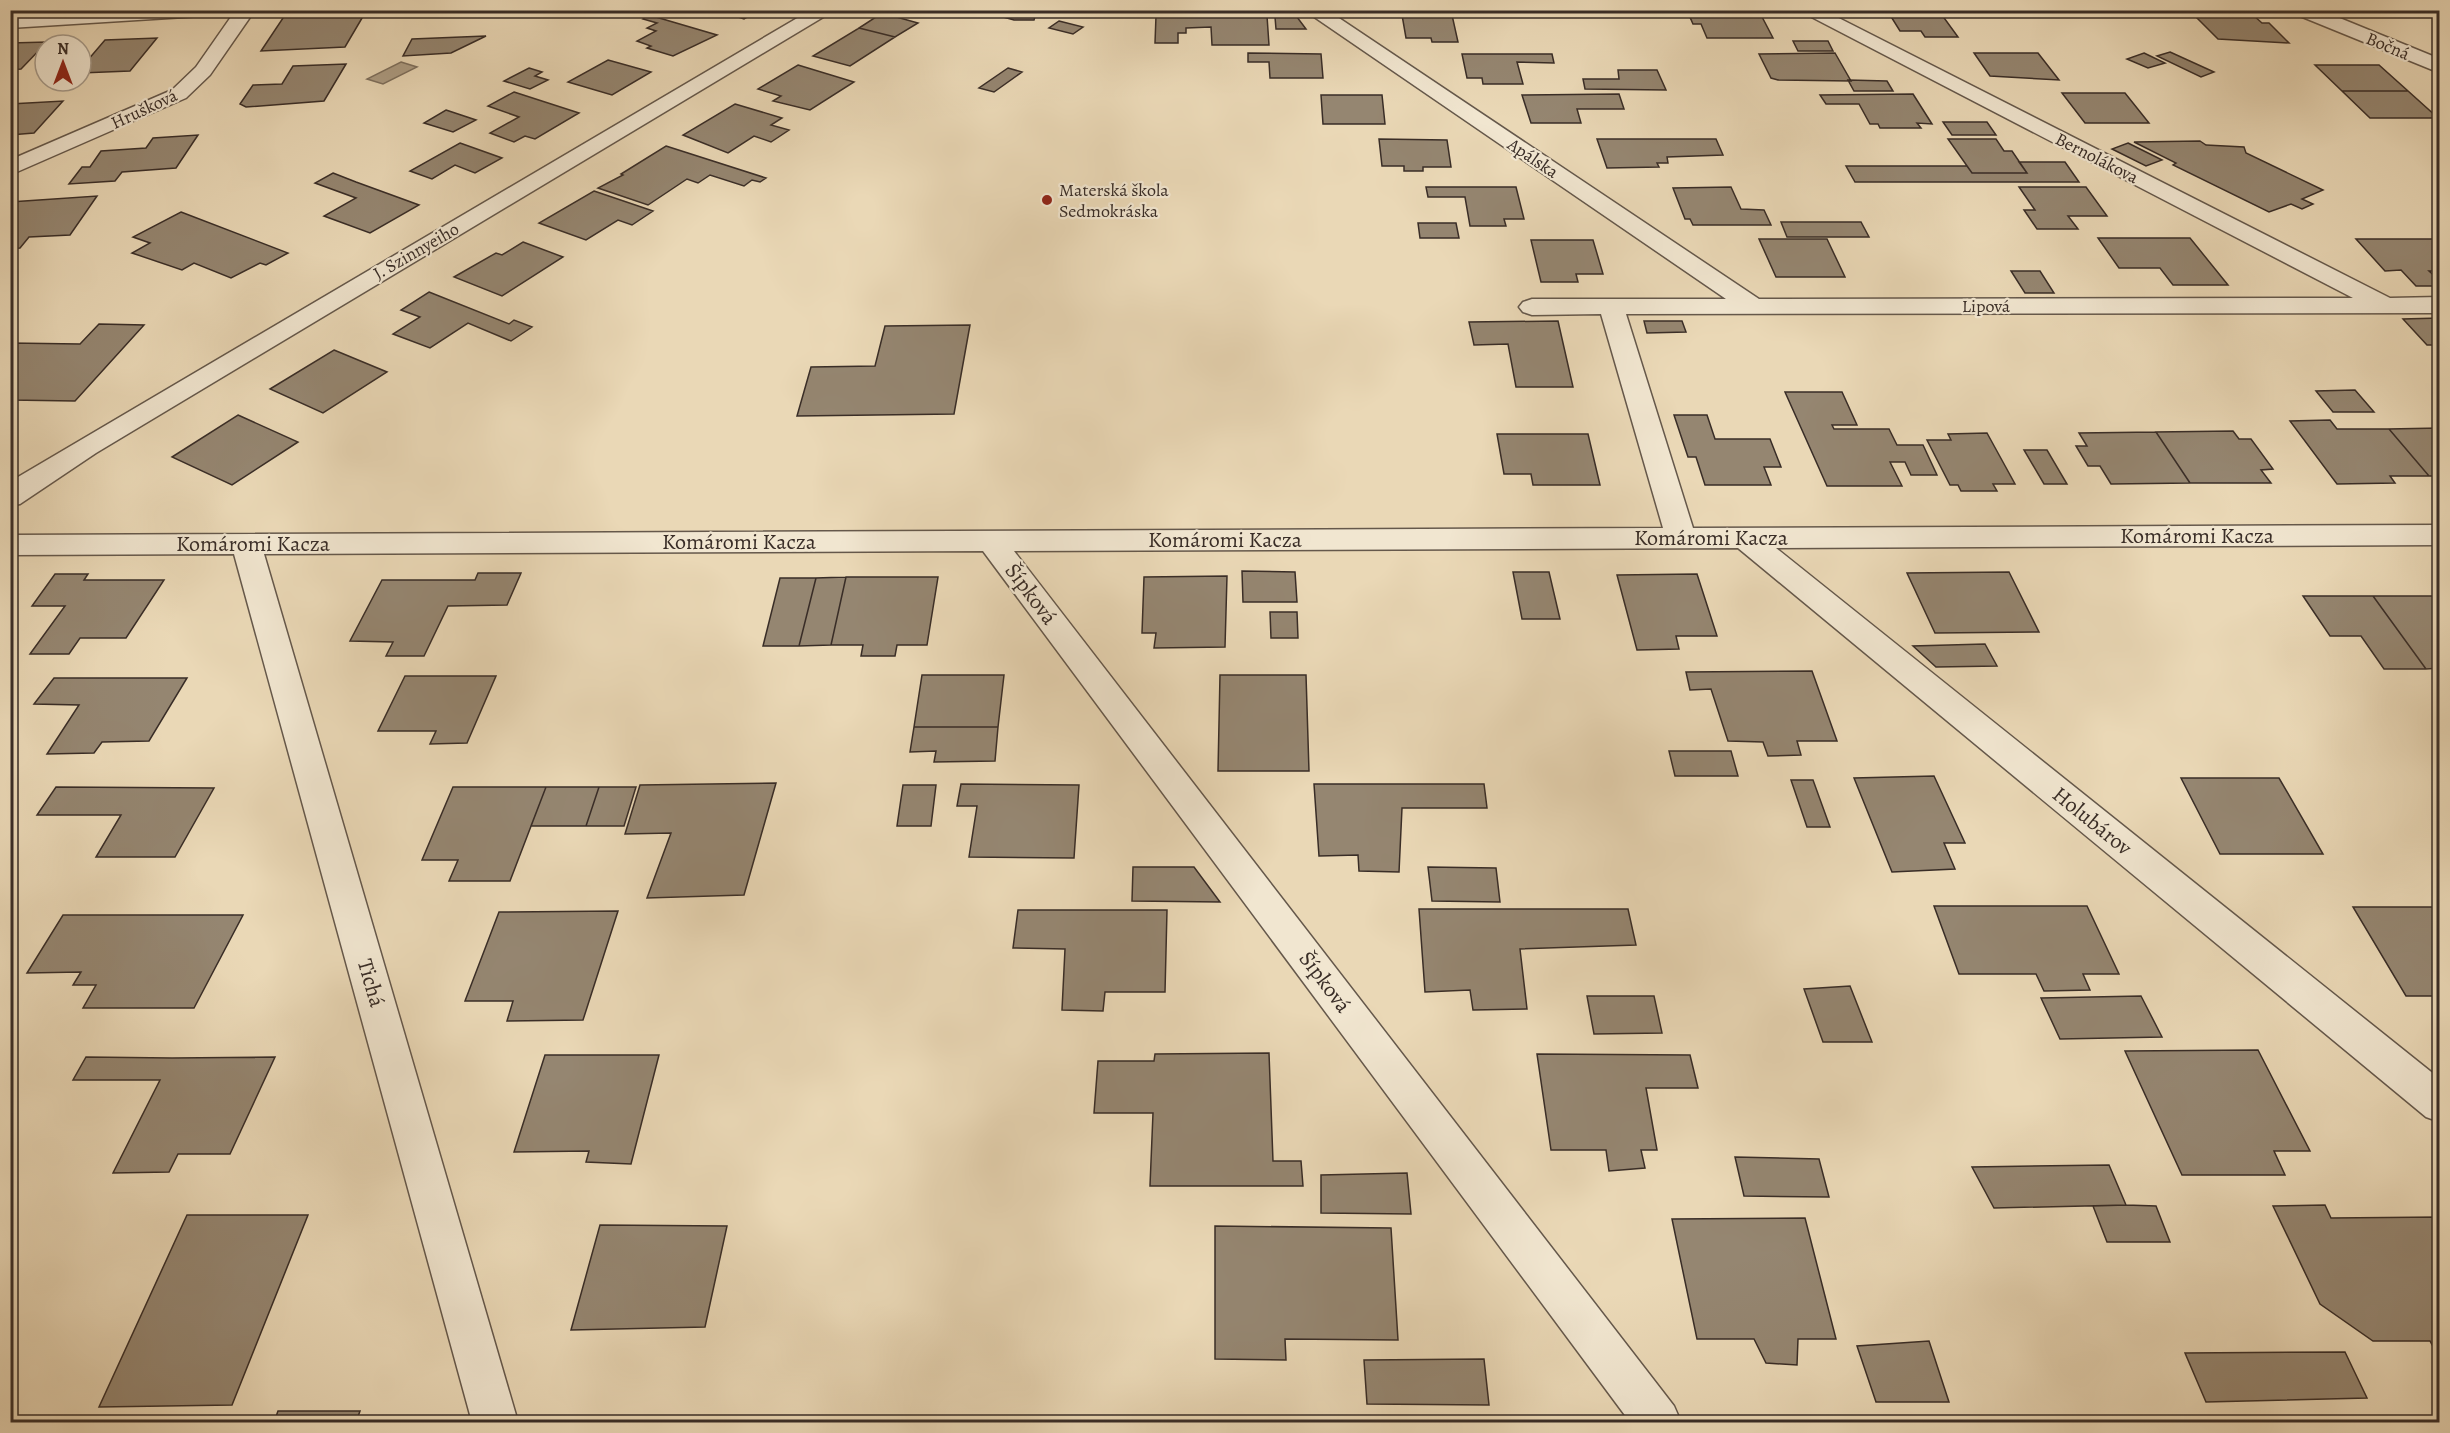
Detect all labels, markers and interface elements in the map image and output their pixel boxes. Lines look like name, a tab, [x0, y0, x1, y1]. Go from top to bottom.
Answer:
street label: Bočná	[2362, 26, 2414, 66]
north arrow	[33, 33, 93, 93]
text: N	[57, 38, 69, 60]
street label: Hrušková	[107, 83, 182, 135]
street label: Bernolákova	[2051, 127, 2143, 190]
street label: Apálska	[1502, 132, 1564, 184]
place label: Materská škola Sedmokráska	[1059, 178, 1169, 223]
marker: Materská škola Sedmokráska	[1040, 193, 1054, 207]
street label: J. Szinnyeiho	[369, 217, 463, 285]
street label: Lipová	[1962, 294, 2011, 318]
street label: Komáromi Kacza	[2120, 521, 2275, 551]
street label: Komáromi Kacza	[1634, 523, 1789, 553]
street label: Komáromi Kacza	[1148, 525, 1303, 555]
street label: Komáromi Kacza	[662, 527, 817, 557]
street label: Komáromi Kacza	[176, 529, 331, 559]
street label: Šípková	[998, 557, 1065, 632]
street label: Holubárov	[2046, 780, 2138, 862]
street label: Šípková	[1292, 945, 1359, 1020]
street label: Tichá	[350, 955, 392, 1011]

